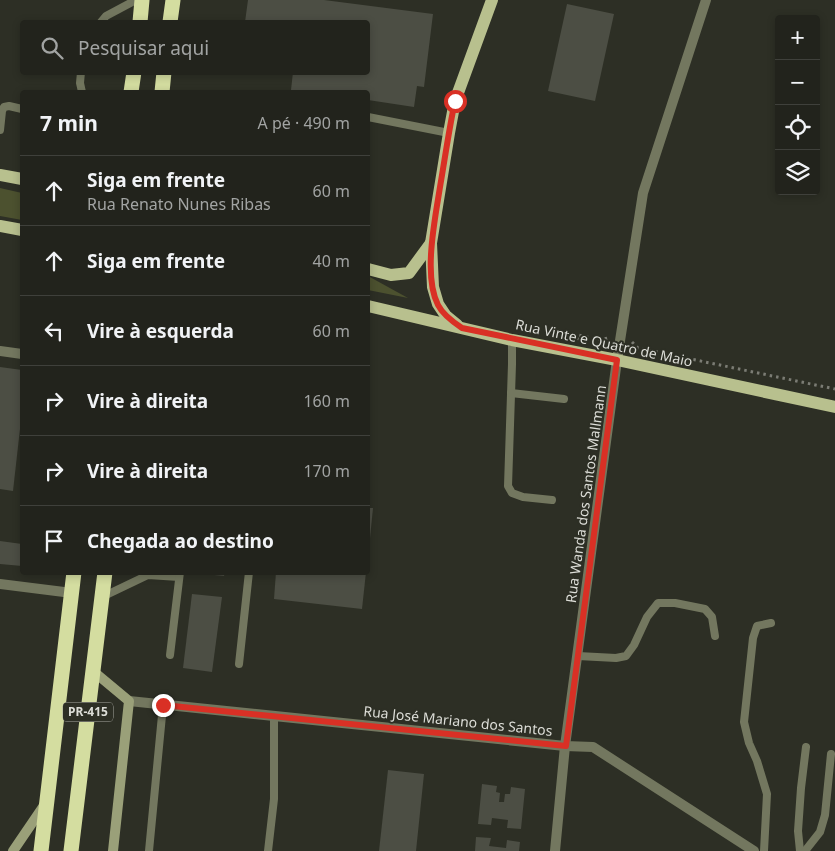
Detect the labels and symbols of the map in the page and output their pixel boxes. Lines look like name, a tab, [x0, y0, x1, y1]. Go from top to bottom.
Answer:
route start	[444, 90, 467, 113]
street label: Rua Vinte e Quatro de Maio	[514, 314, 694, 371]
street label: Rua Wanda dos Santos Mallmann	[561, 384, 610, 604]
route end	[152, 694, 175, 717]
street label: Rua José Mariano dos Santos	[363, 701, 554, 740]
road number: PR-415	[63, 702, 113, 722]

